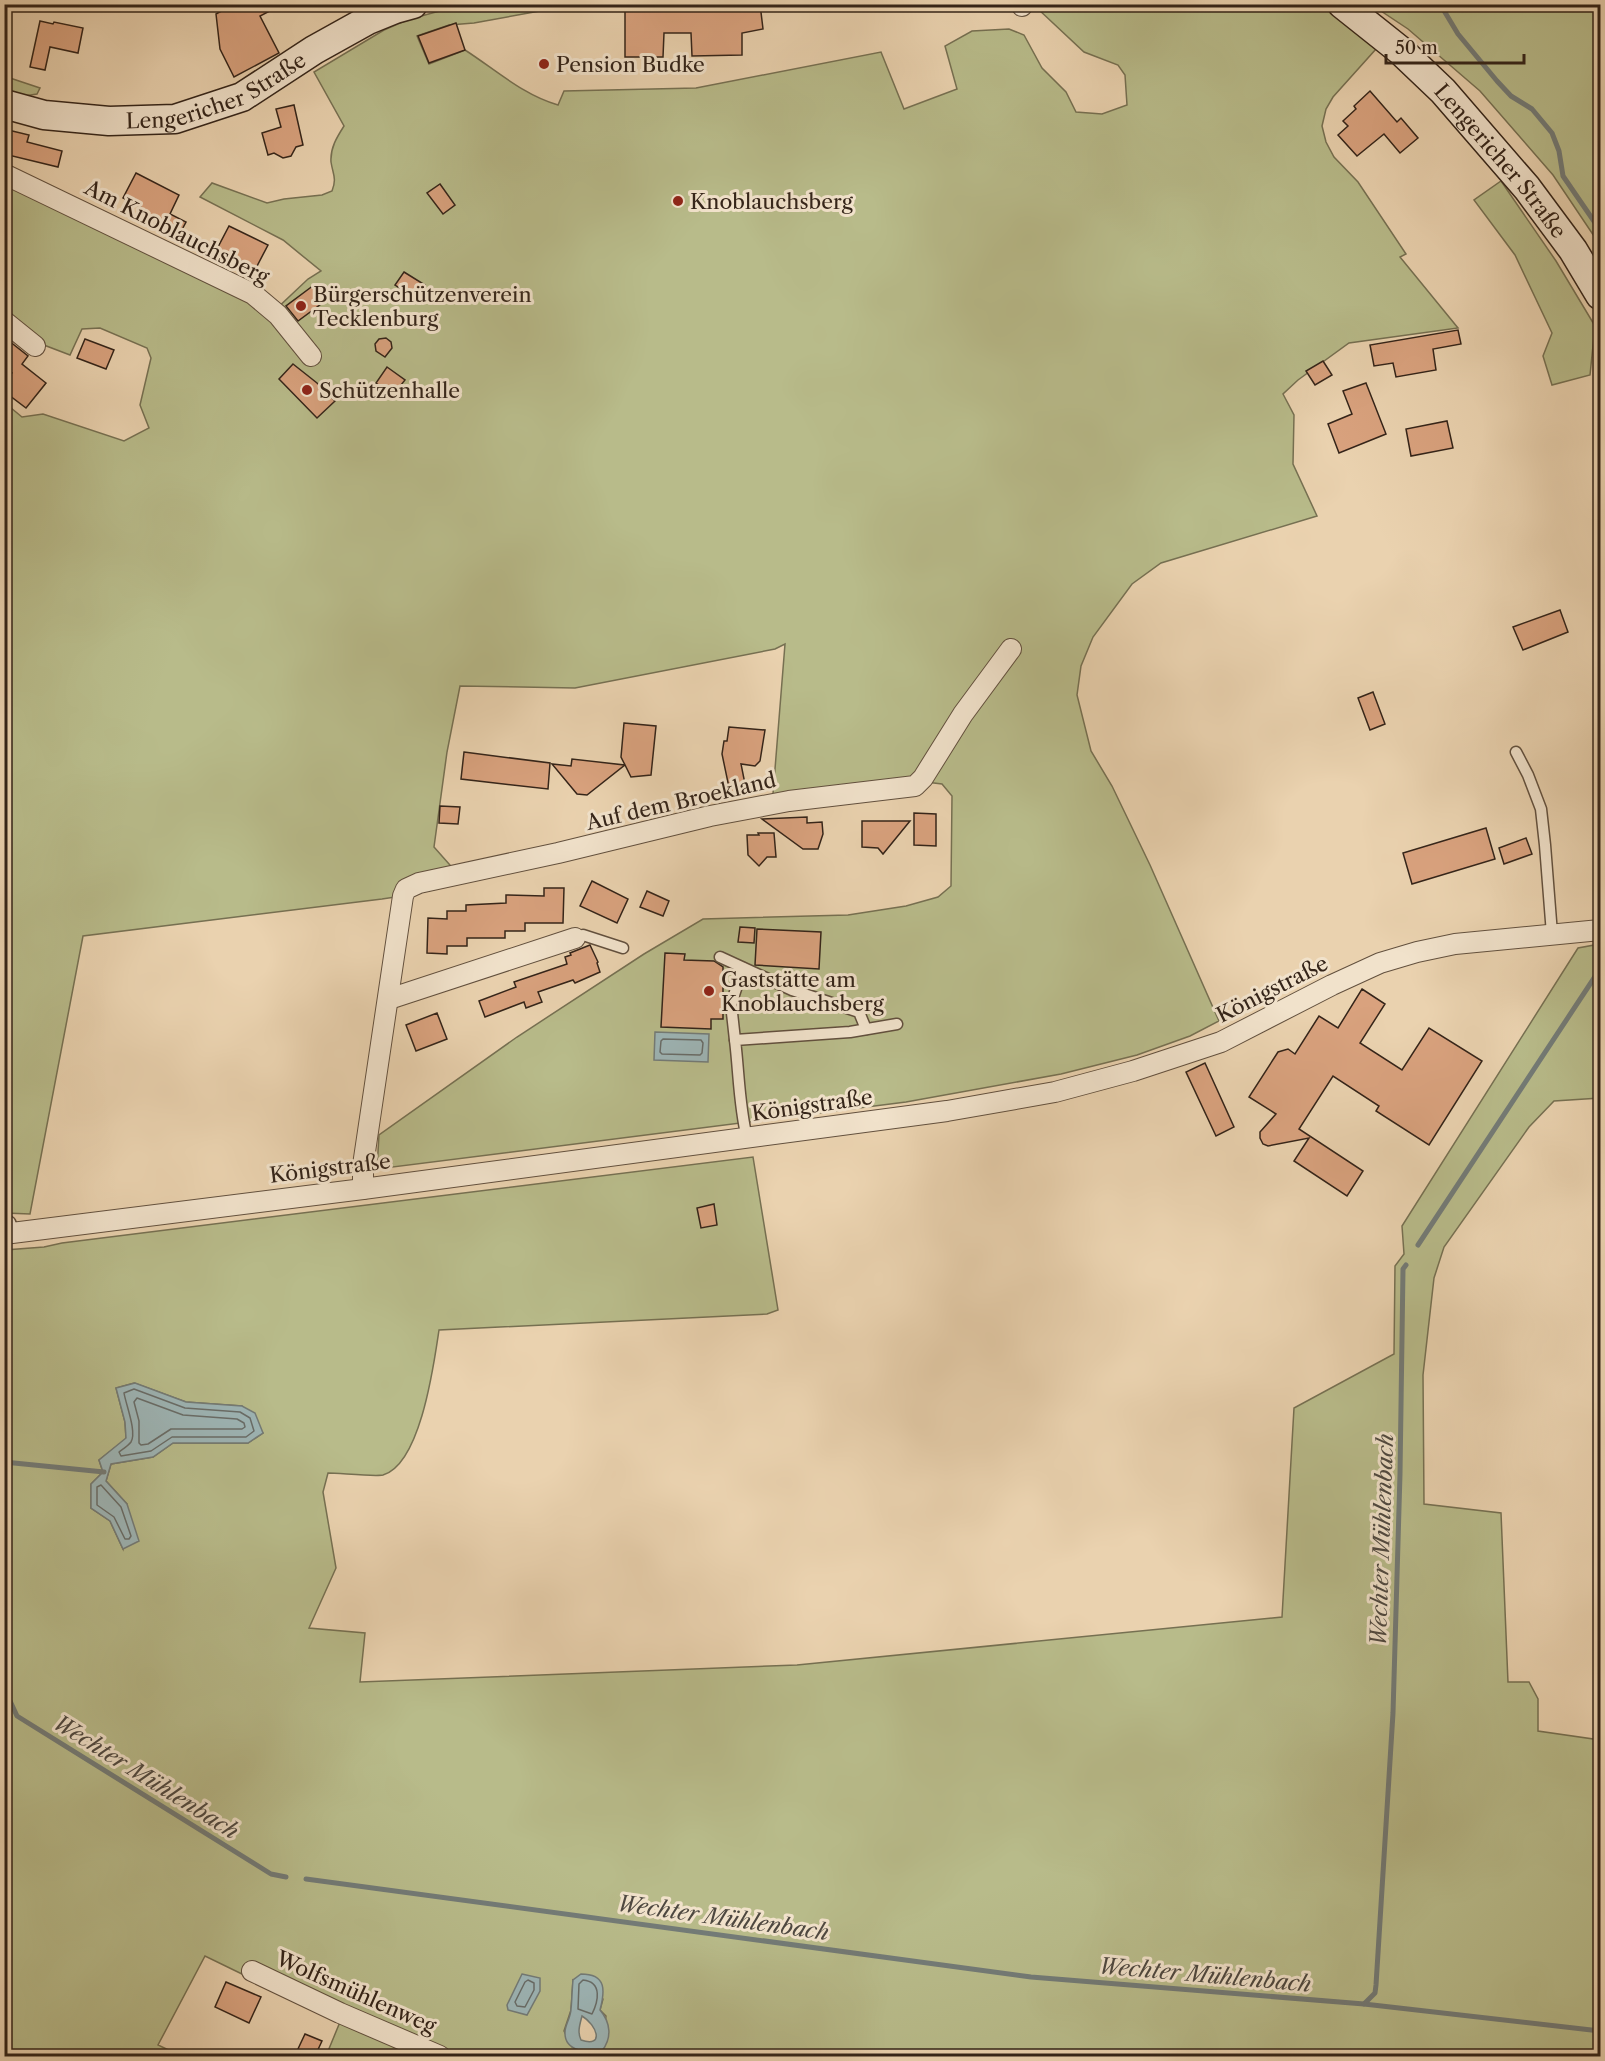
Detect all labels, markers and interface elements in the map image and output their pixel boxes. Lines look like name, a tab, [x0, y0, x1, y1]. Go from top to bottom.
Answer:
scale bar	[1386, 27, 1524, 65]
text: 50 m	[1395, 37, 1438, 59]
street label: Lengericher Straße	[125, 47, 310, 133]
place label: Pension Budke	[556, 52, 705, 77]
marker: Pension Budke	[537, 57, 551, 71]
street label: Lengericher Straße	[1430, 78, 1572, 243]
street label: Am Knoblauchsberg	[80, 174, 274, 290]
place label: Knoblauchsberg	[690, 189, 854, 214]
marker: Knoblauchsberg	[671, 194, 685, 208]
place label: Bürgerschützenverein Tecklenburg	[313, 282, 532, 331]
marker: Bürgerschützenverein Tecklenburg	[294, 299, 308, 313]
place label: Schützenhalle	[319, 378, 460, 403]
marker: Schützenhalle	[300, 383, 314, 397]
street label: Auf dem Broekland	[583, 767, 779, 835]
street label: Königstraße	[1212, 950, 1332, 1028]
place label: Gaststätte am Knoblauchsberg	[721, 967, 885, 1016]
marker: Gaststätte am Knoblauchsberg	[702, 984, 716, 998]
street label: Königstraße	[750, 1084, 874, 1126]
street label: Königstraße	[268, 1148, 392, 1188]
water label: Wechter Mühlenbach	[1365, 1433, 1399, 1647]
water label: Wechter Mühlenbach	[48, 1709, 244, 1845]
water label: Wechter Mühlenbach	[616, 1890, 830, 1946]
street label: Wolfsmühlenweg	[271, 1945, 441, 2039]
water label: Wechter Mühlenbach	[1098, 1952, 1312, 1998]

